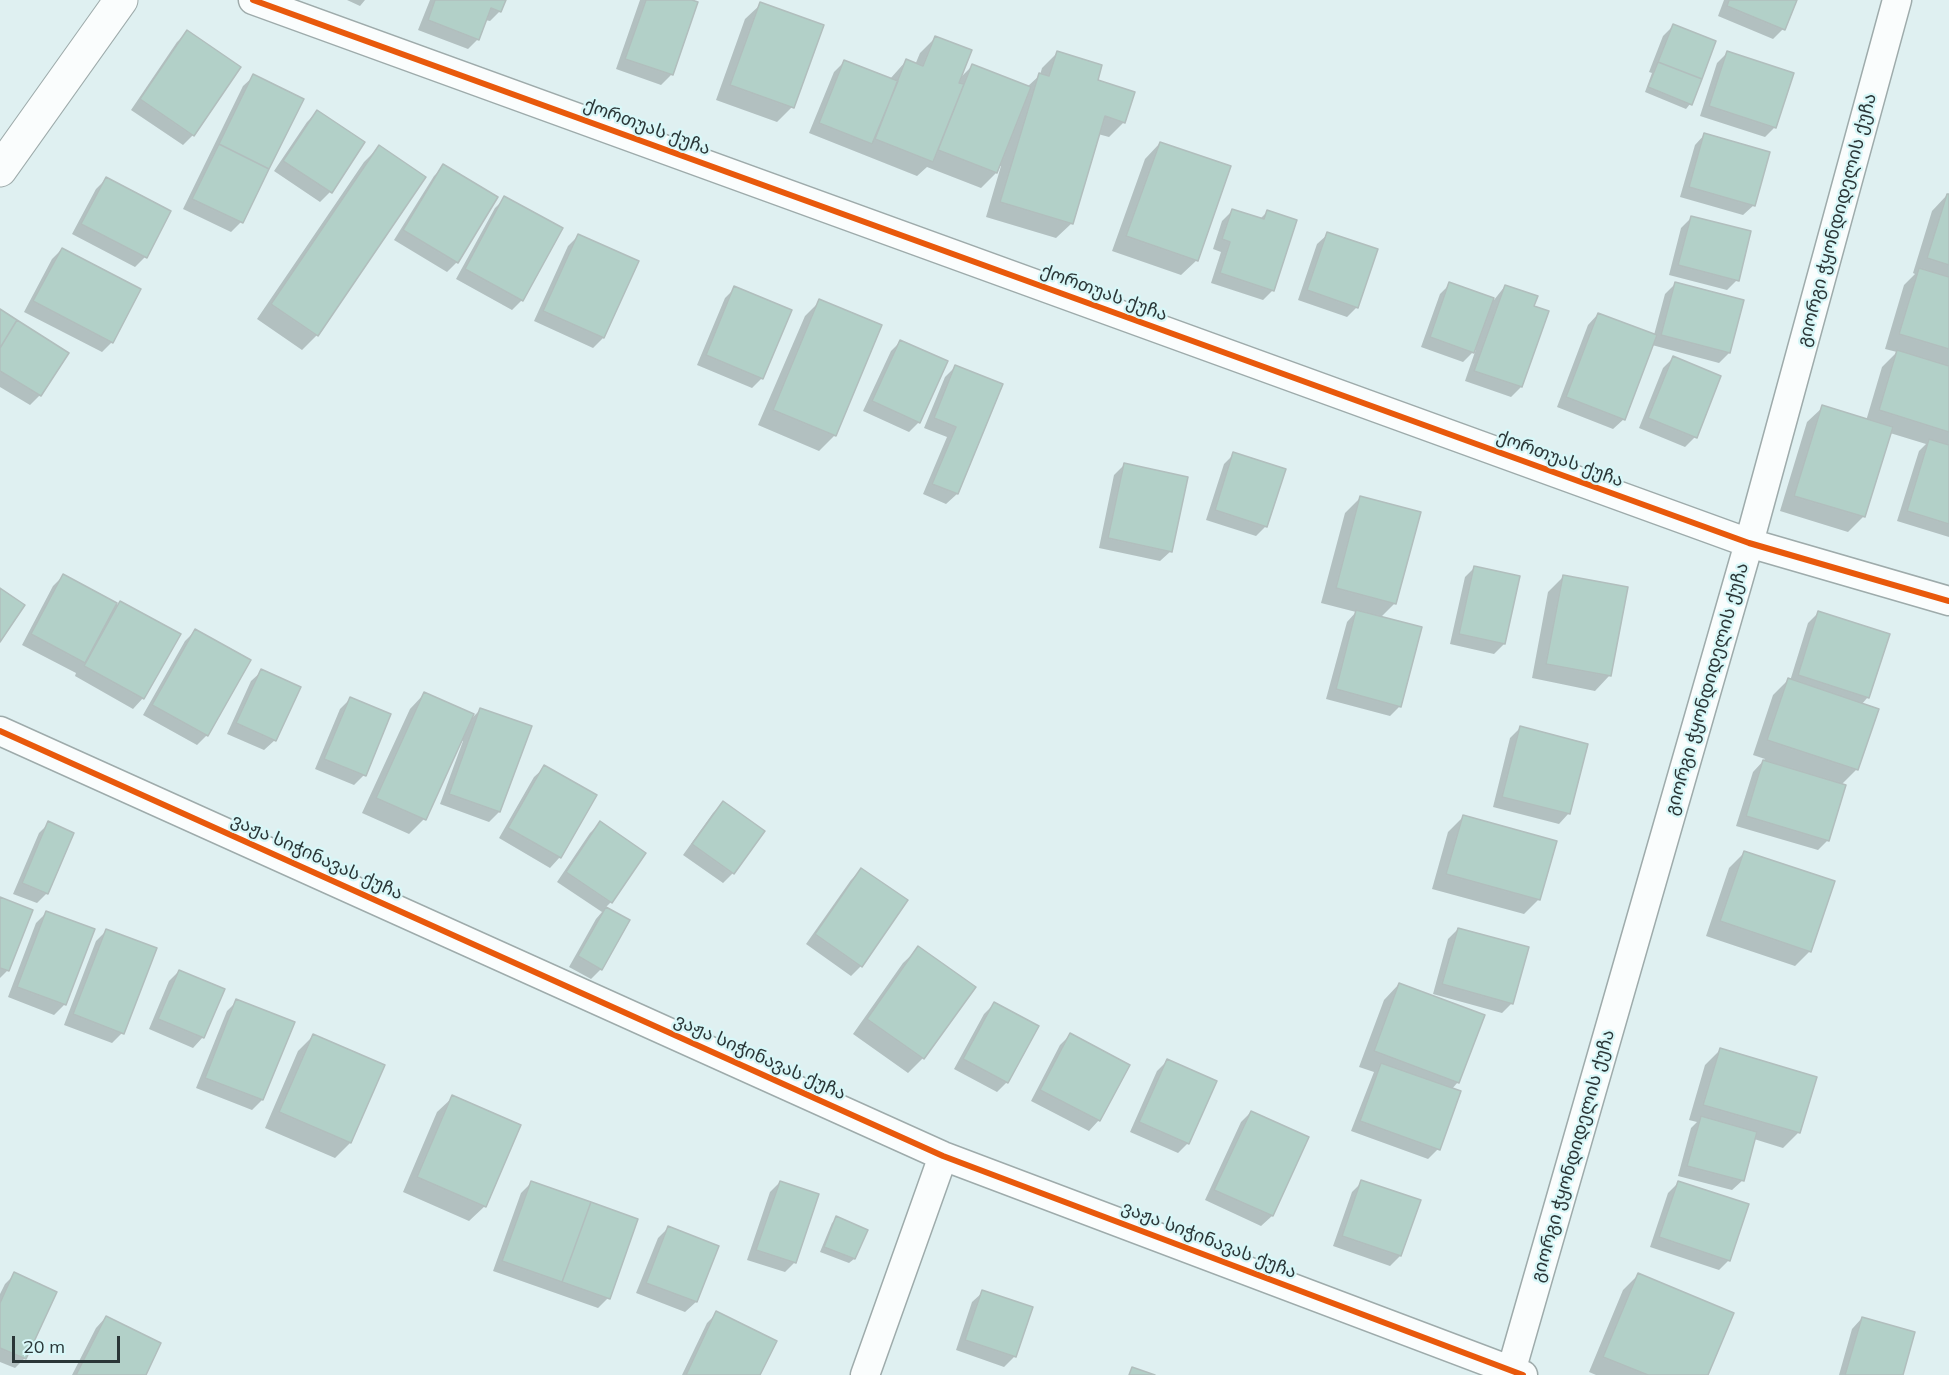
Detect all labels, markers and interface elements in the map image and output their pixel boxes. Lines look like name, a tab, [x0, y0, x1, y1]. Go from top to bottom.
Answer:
street label: გიორგი ჭყონდიდელის ქუჩა	[1793, 91, 1881, 349]
street label: ქორთუას ქუჩა	[581, 94, 713, 160]
street label: ქორთუას ქუჩა	[1038, 260, 1170, 326]
street label: ქორთუას ქუჩა	[1494, 426, 1626, 492]
street label: გიორგი ჭყონდიდელის ქუჩა	[1661, 560, 1753, 818]
street label: ვაჟა სიჭინავას ქუჩა	[228, 809, 406, 905]
street label: ვაჟა სიჭინავას ქუჩა	[671, 1009, 849, 1105]
street label: გიორგი ჭყონდიდელის ქუჩა	[1527, 1027, 1619, 1285]
street label: ვაჟა სიჭინავას ქუჩა	[1119, 1197, 1299, 1283]
scale bar	[15, 1324, 123, 1362]
text: 20 m	[23, 1335, 65, 1358]

